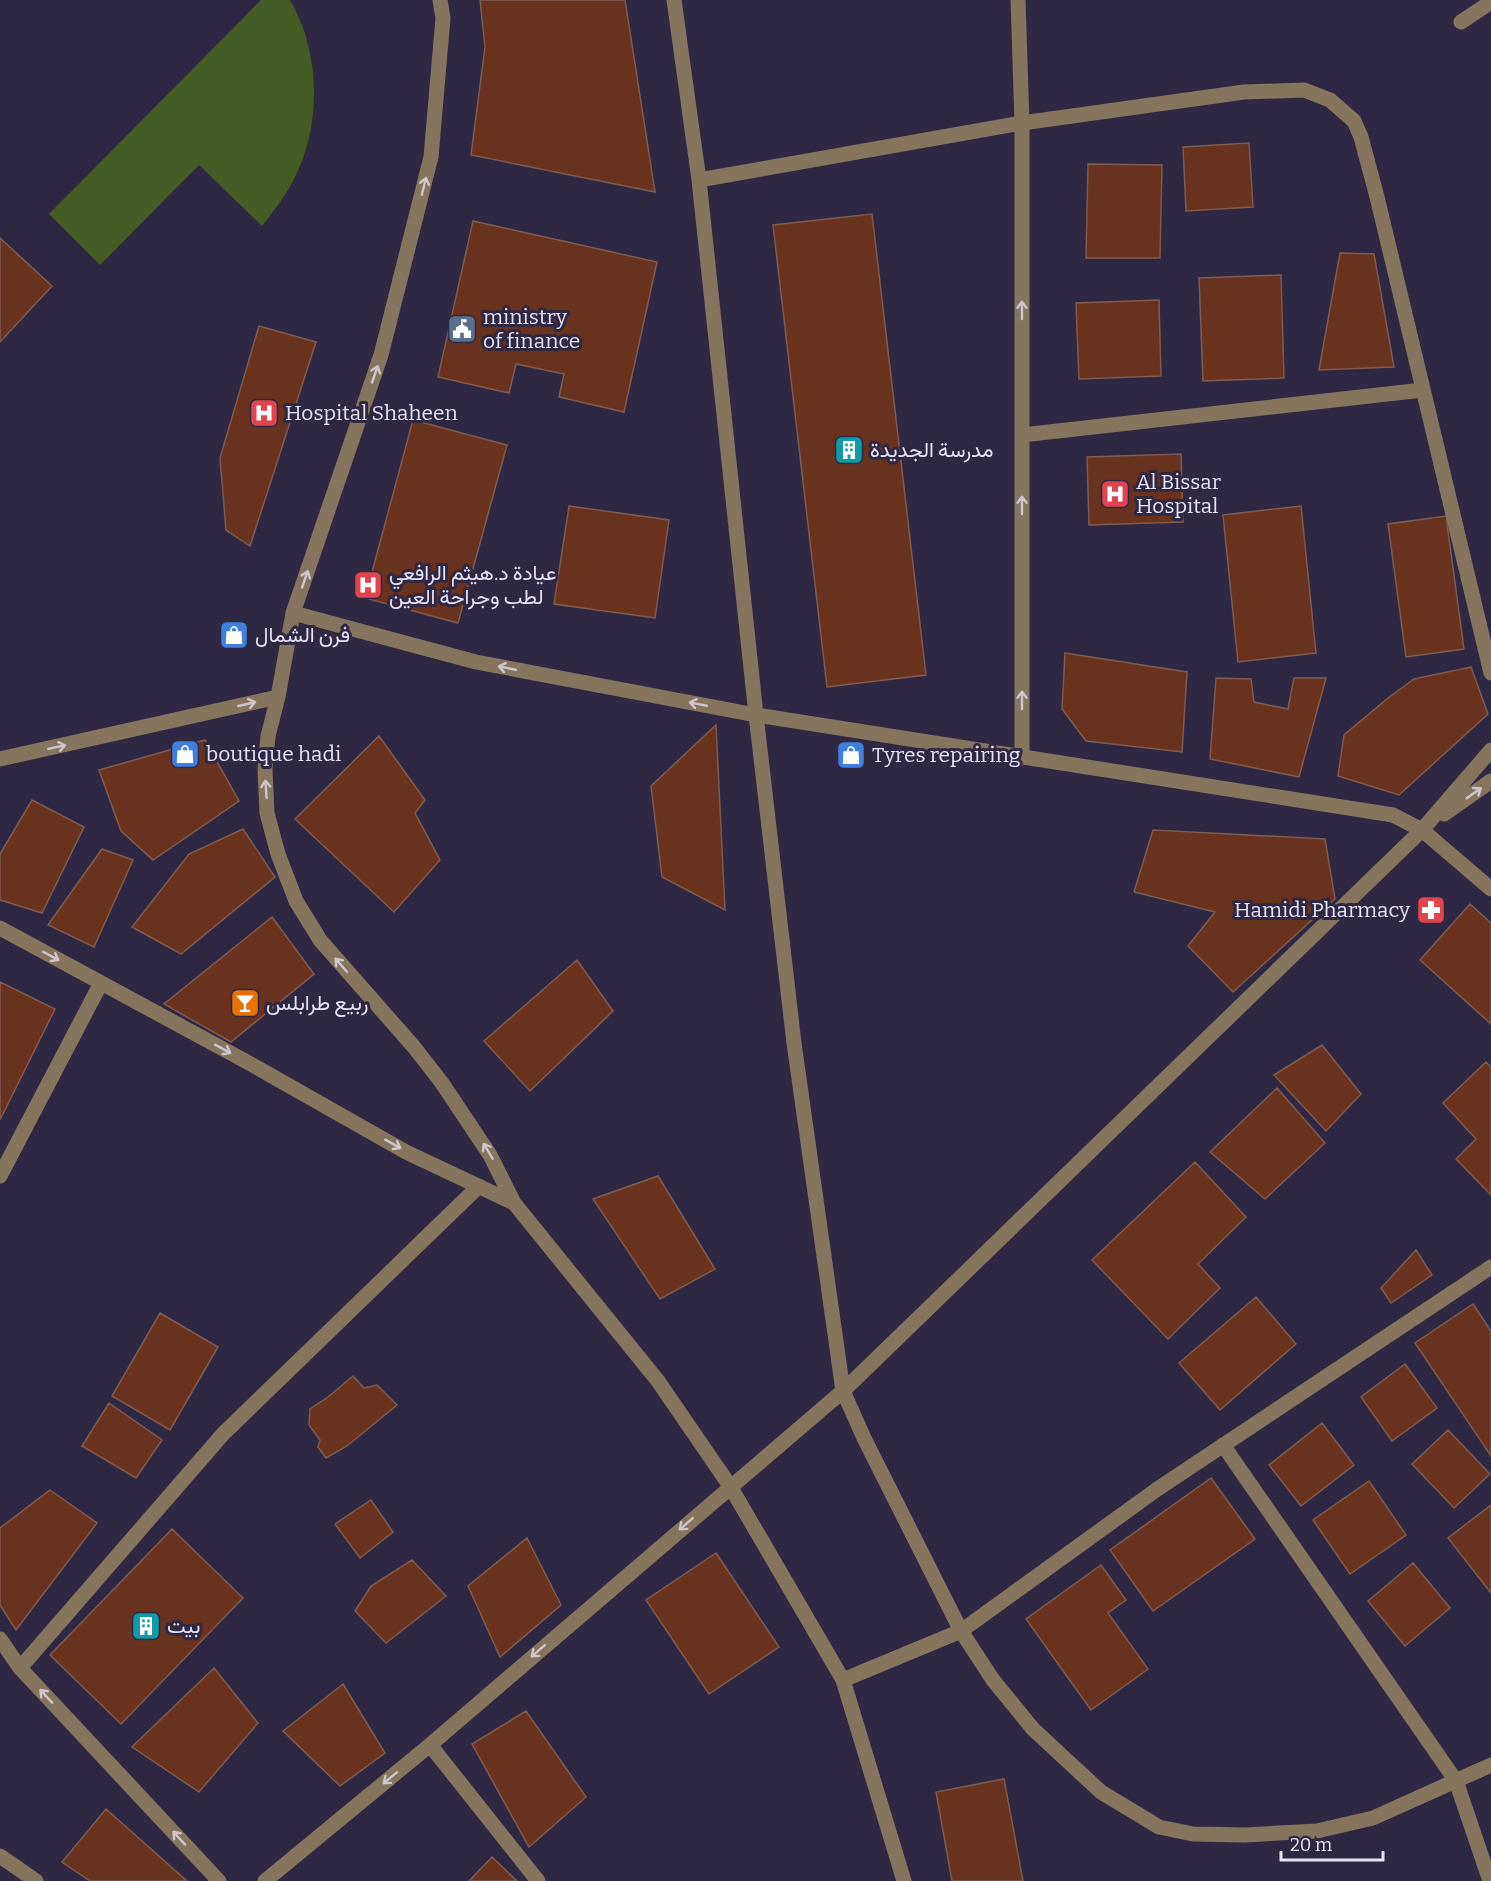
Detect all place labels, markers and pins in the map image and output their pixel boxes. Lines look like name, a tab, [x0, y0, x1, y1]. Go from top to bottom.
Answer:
place label: ministry of finance	[483, 304, 580, 354]
public building icon: ministry of finance	[446, 313, 478, 345]
hospital icon: Hospital Shaheen	[248, 397, 280, 429]
place label: Hospital Shaheen	[285, 400, 458, 426]
building icon: مدرسة الجديدة	[833, 434, 865, 466]
place label: مدرسة الجديدة	[870, 437, 993, 463]
place label: Al Bissar Hospital	[1136, 469, 1221, 519]
hospital icon: Al Bissar Hospital	[1099, 478, 1131, 510]
place label: عيادة د.هيثم الرافعي لطب وجراحة العين	[389, 560, 557, 610]
hospital icon: عيادة د.هيثم الرافعي لطب وجراحة العين	[352, 569, 384, 601]
shop icon: فرن الشمال	[218, 619, 250, 651]
place label: فرن الشمال	[255, 622, 350, 648]
shop icon: boutique hadi	[169, 738, 201, 770]
shop icon: Tyres repairing	[835, 739, 867, 771]
place label: boutique hadi	[206, 741, 341, 767]
place label: Tyres repairing	[872, 742, 1021, 768]
pharmacy icon: Hamidi Pharmacy	[1415, 894, 1447, 926]
place label: Hamidi Pharmacy	[1234, 897, 1411, 923]
bar icon: ربيع طرابلس	[229, 987, 261, 1019]
place label: ربيع طرابلس	[266, 990, 369, 1017]
building icon: بيت	[130, 1610, 162, 1642]
place label: بيت	[167, 1613, 200, 1639]

